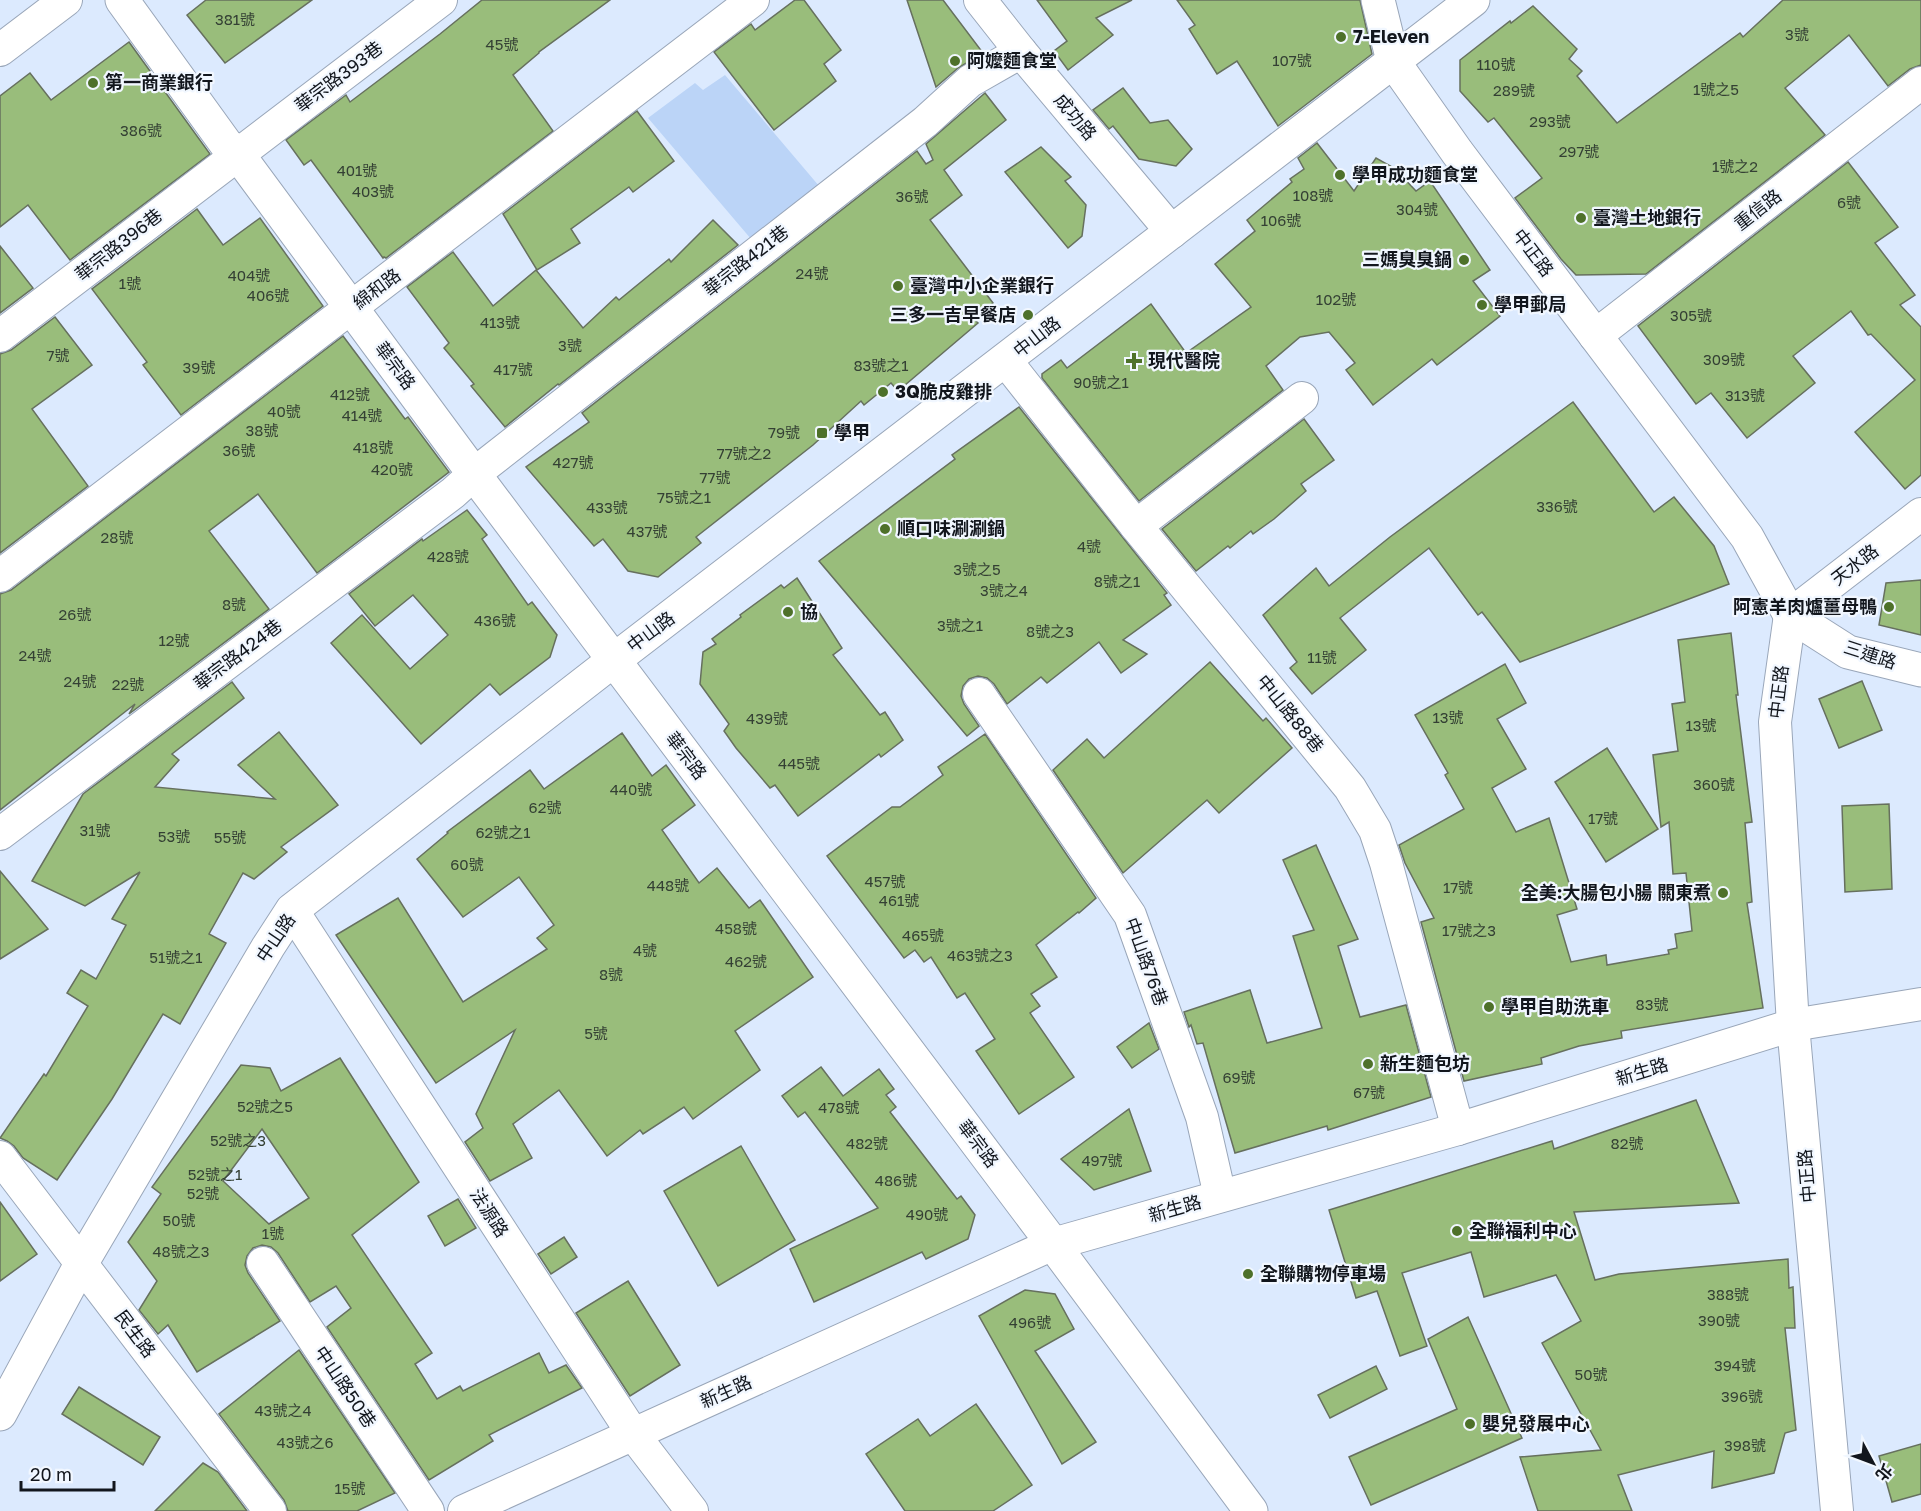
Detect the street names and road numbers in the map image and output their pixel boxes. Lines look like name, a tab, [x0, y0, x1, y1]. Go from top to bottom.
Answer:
street label: 華宗路393巷	[290, 36, 387, 116]
street label: 成功路	[1050, 89, 1102, 144]
street label: 重信路	[1729, 184, 1785, 235]
street label: 華宗路396巷	[71, 203, 166, 285]
street label: 華宗路421巷	[698, 220, 792, 300]
street label: 中正路	[1509, 224, 1559, 281]
street label: 綿和路	[348, 263, 405, 313]
street label: 中山路	[1008, 311, 1064, 362]
street label: 華宗路	[371, 337, 421, 394]
street label: 天水路	[1826, 539, 1882, 590]
street label: 中山路	[622, 606, 679, 656]
street label: 華宗路424巷	[189, 614, 286, 694]
street label: 三連路	[1841, 635, 1899, 673]
street label: 中正路	[1764, 664, 1792, 720]
street label: 中山路88巷	[1253, 670, 1329, 757]
street label: 華宗路	[662, 727, 712, 784]
street label: 中山路	[251, 909, 299, 966]
street label: 中山路76巷	[1121, 914, 1173, 1009]
street label: 新生路	[1613, 1053, 1671, 1089]
street label: 華宗路	[954, 1115, 1004, 1172]
street label: 中正路	[1793, 1148, 1819, 1204]
street label: 法源路	[466, 1184, 514, 1241]
street label: 新生路	[1146, 1190, 1204, 1226]
street label: 民生路	[111, 1305, 161, 1362]
street label: 中山路50巷	[311, 1341, 381, 1431]
street label: 新生路	[696, 1370, 755, 1412]

